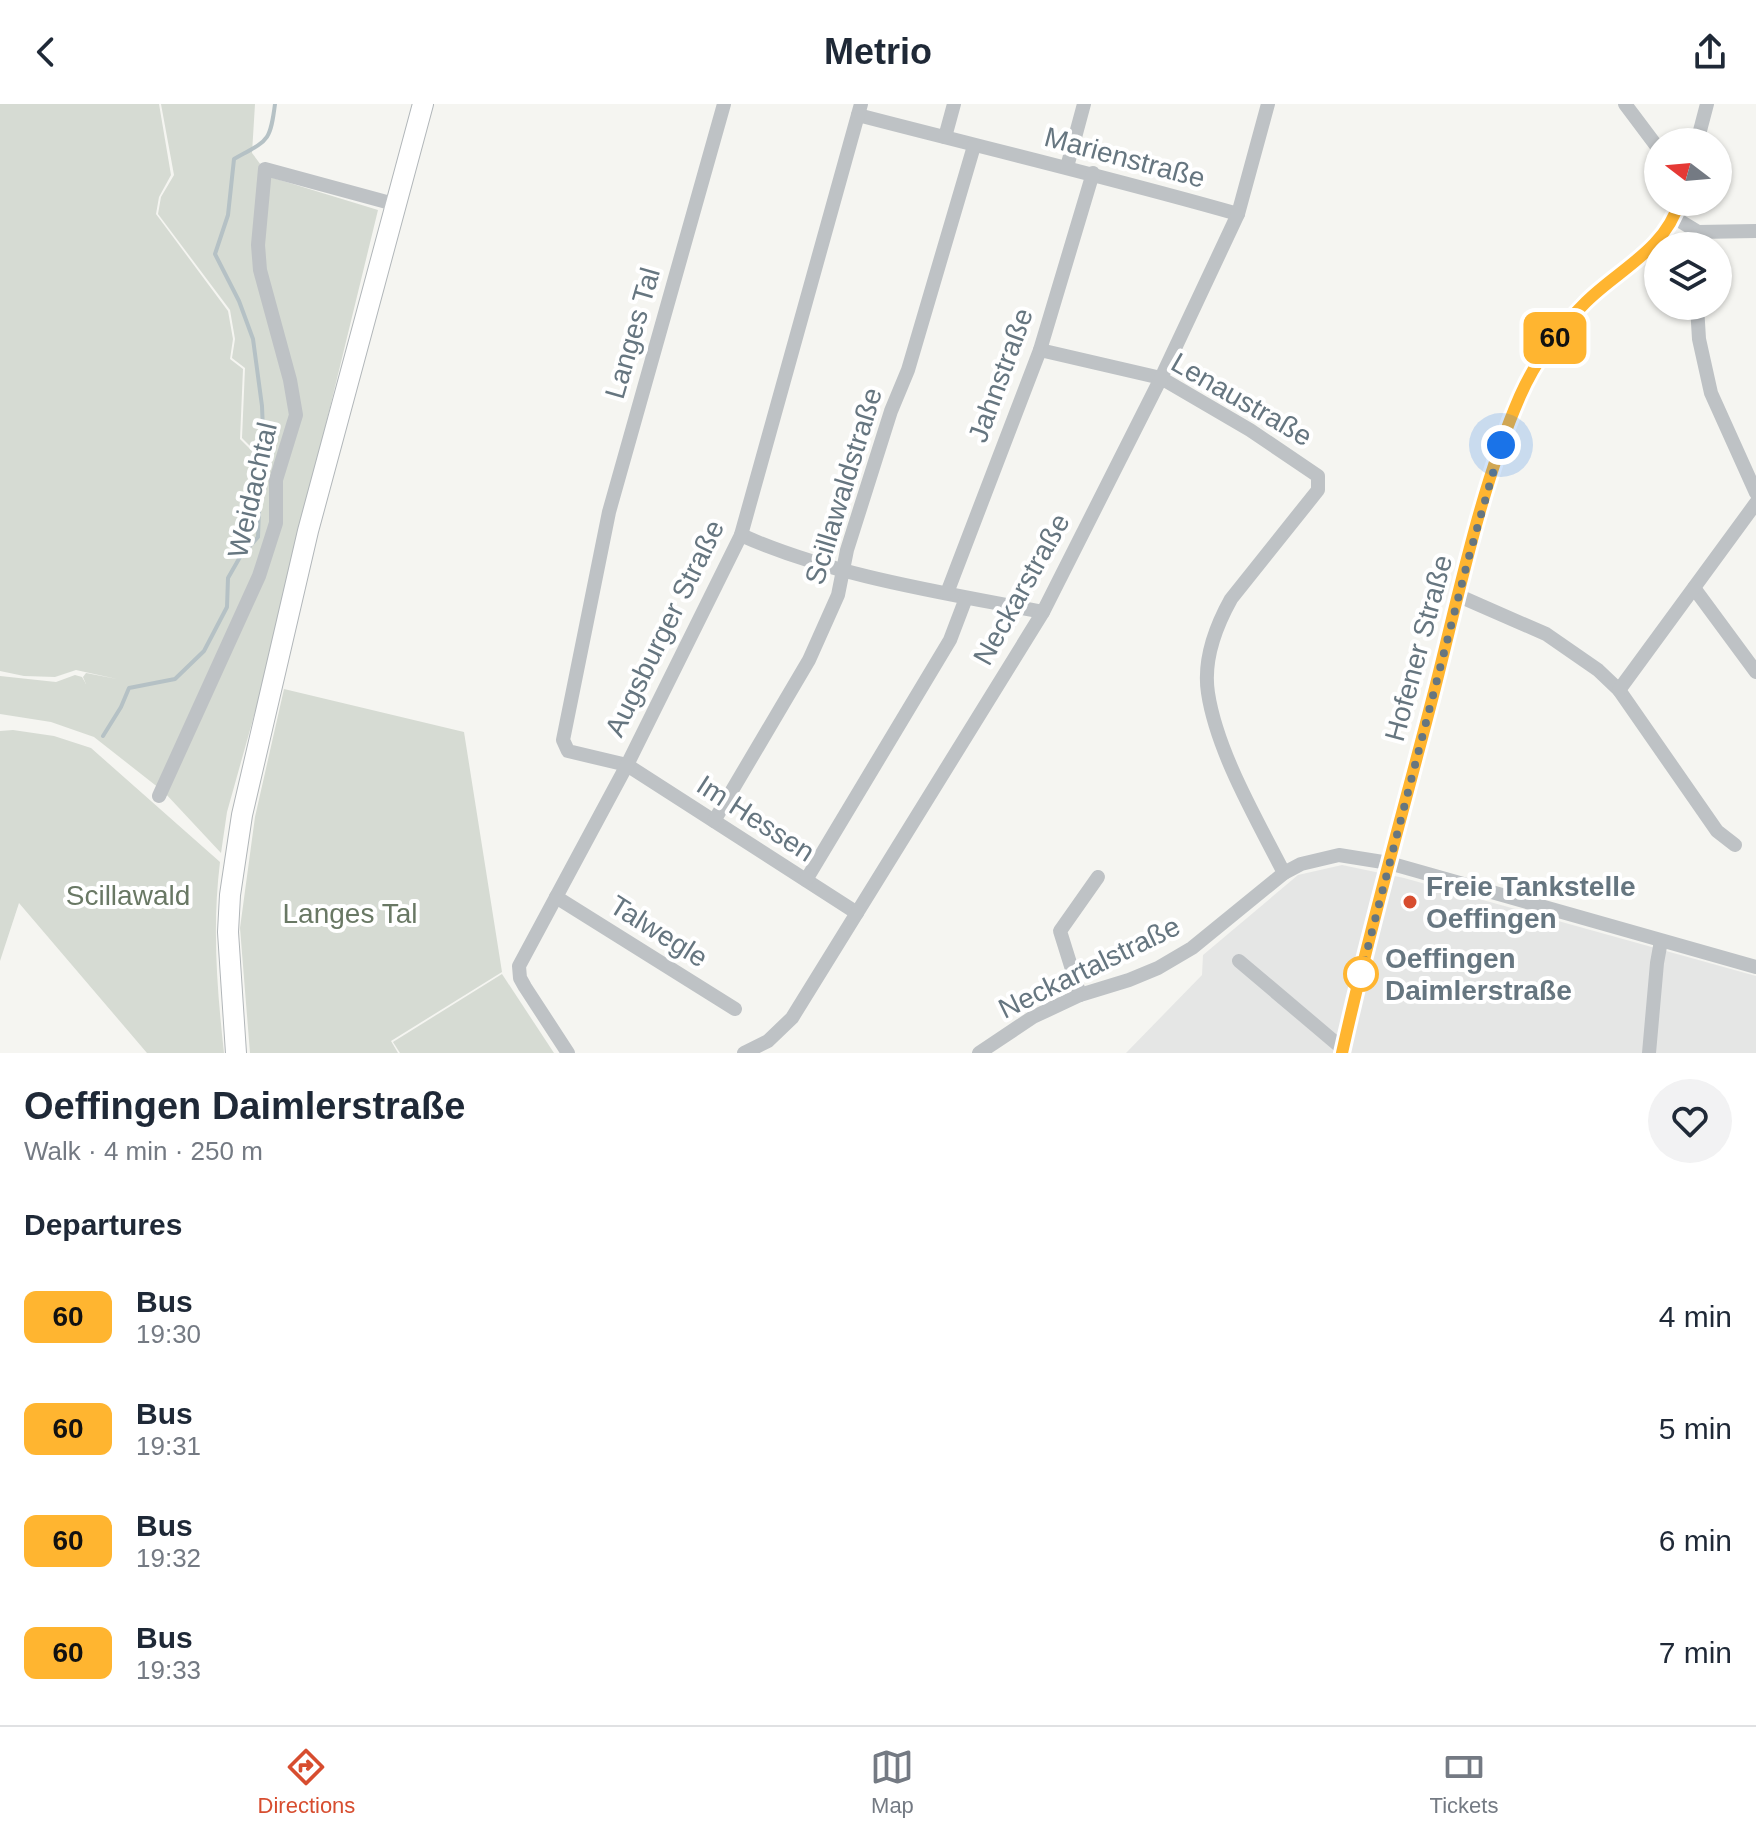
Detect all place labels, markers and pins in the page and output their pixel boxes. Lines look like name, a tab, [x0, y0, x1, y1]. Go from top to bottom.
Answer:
place label: Freie Tankstelle Oeffingen	[1426, 871, 1636, 934]
marker: Freie Tankstelle Oeffingen	[1401, 893, 1419, 911]
place label: Oeffingen Daimlerstraße	[1385, 943, 1572, 1006]
marker: Oeffingen Daimlerstraße	[1344, 957, 1378, 991]

